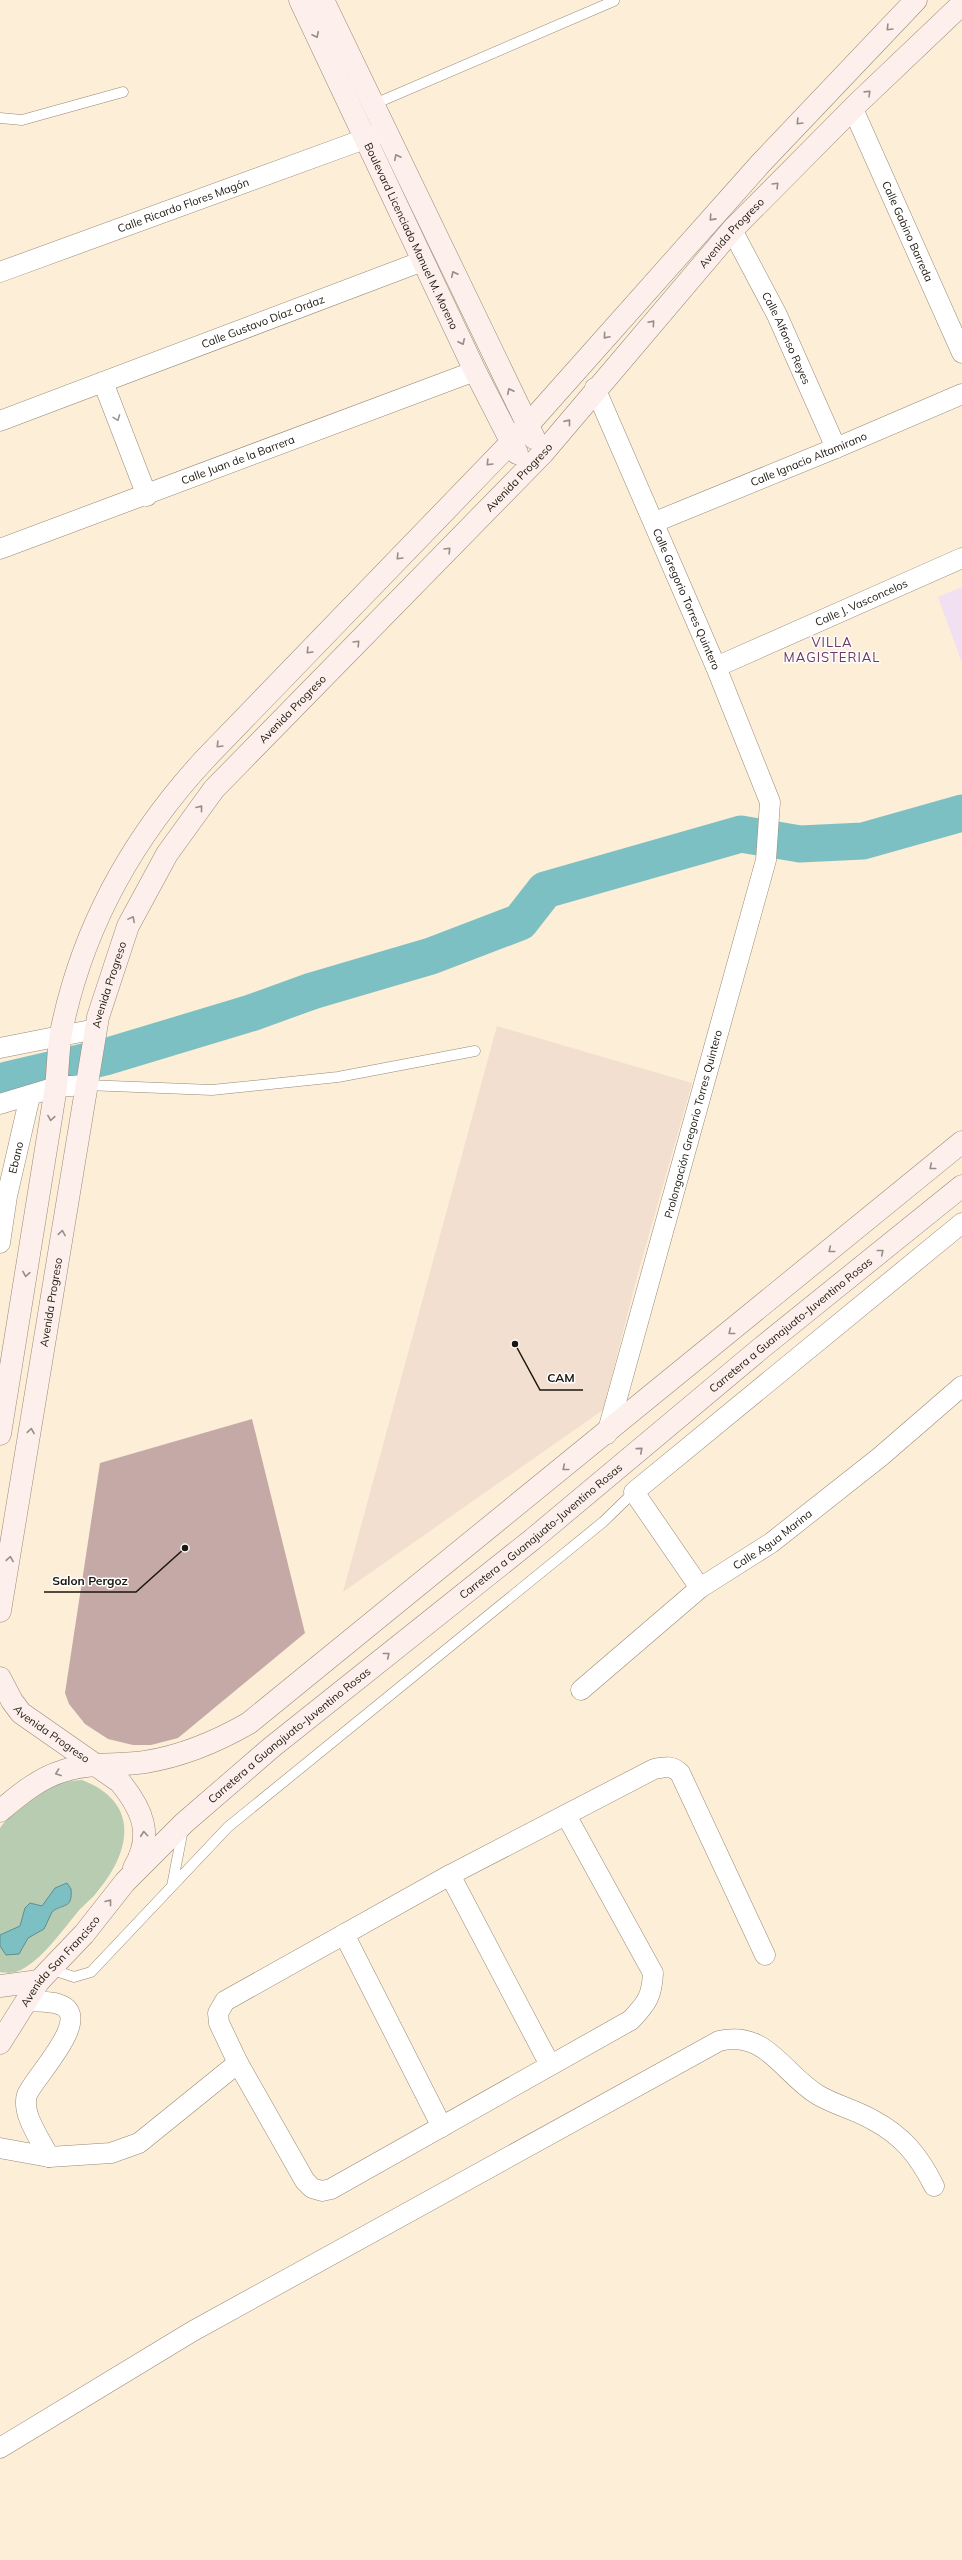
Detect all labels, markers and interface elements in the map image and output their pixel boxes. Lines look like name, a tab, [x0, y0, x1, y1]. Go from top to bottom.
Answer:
one-way arrow	[886, 23, 894, 31]
one-way arrow	[311, 31, 319, 39]
one-way arrow	[863, 91, 871, 98]
one-way arrow	[797, 117, 804, 125]
street label: Boulevard Licenciado Manuel M. Moreno	[361, 140, 461, 332]
one-way arrow	[394, 153, 402, 161]
street label: Calle Ricardo Flores Magón	[116, 175, 251, 236]
street label: Calle Gabino Barreda	[879, 179, 936, 284]
one-way arrow	[772, 182, 779, 190]
street label: Avenida Progreso	[696, 195, 767, 271]
one-way arrow	[709, 213, 716, 221]
one-way arrow	[451, 271, 459, 278]
street label: Calle Alfonso Reyes	[759, 289, 814, 386]
street label: Calle Gustavo Díaz Ordaz	[199, 292, 327, 351]
one-way arrow	[647, 320, 654, 328]
one-way arrow	[604, 331, 611, 339]
one-way arrow	[457, 338, 465, 346]
one-way arrow	[507, 388, 515, 395]
one-way arrow	[112, 415, 120, 422]
one-way arrow	[563, 420, 570, 427]
street label: Calle Ignacio Altamirano	[748, 429, 869, 489]
street label: Calle Juan de la Barrera	[179, 432, 297, 488]
street label: Avenida Progreso	[482, 440, 555, 515]
one-way arrow	[486, 458, 494, 466]
street label: Calle Gregorio Torres Quintero	[650, 526, 723, 672]
one-way arrow	[443, 547, 451, 555]
one-way arrow	[396, 552, 404, 560]
street label: Calle J. Vasconcelos	[813, 576, 910, 629]
district label: VILLA MAGISTERIAL	[784, 634, 880, 665]
one-way arrow	[352, 640, 360, 648]
one-way arrow	[306, 646, 314, 654]
street label: Avenida Progreso	[256, 672, 329, 746]
one-way arrow	[216, 740, 224, 748]
one-way arrow	[195, 805, 202, 812]
one-way arrow	[127, 916, 135, 923]
street label: Avenida Progreso	[89, 940, 129, 1029]
street label: Prolongación Gregorio Torres Quintero	[661, 1028, 725, 1220]
one-way arrow	[47, 1115, 56, 1121]
street label: Ebano	[5, 1140, 26, 1175]
one-way arrow	[929, 1163, 936, 1170]
one-way arrow	[57, 1230, 66, 1236]
one-way arrow	[829, 1245, 836, 1252]
one-way arrow	[876, 1249, 883, 1256]
street label: Carretera a Guanajuato-Juventino Rosas	[706, 1254, 875, 1396]
street label: Avenida Progreso	[37, 1256, 65, 1348]
one-way arrow	[22, 1271, 31, 1277]
one-way arrow	[728, 1328, 736, 1335]
callout: CAM	[540, 1366, 583, 1390]
text: CAM	[547, 1370, 575, 1385]
one-way arrow	[26, 1428, 35, 1434]
one-way arrow	[635, 1447, 642, 1454]
street label: Carretera a Guanajuato-Juventino Rosas	[456, 1460, 625, 1602]
one-way arrow	[563, 1463, 570, 1470]
street label: Calle Agua Marina	[730, 1506, 815, 1572]
one-way arrow	[5, 1556, 14, 1562]
callout: Salon Pergoz	[44, 1568, 136, 1592]
text: Salon Pergoz	[52, 1573, 128, 1588]
one-way arrow	[382, 1653, 389, 1660]
street label: Carretera a Guanajuato-Juventino Rosas	[205, 1664, 373, 1806]
street label: Avenida Progreso	[11, 1702, 92, 1766]
one-way arrow	[55, 1768, 62, 1776]
one-way arrow	[140, 1831, 149, 1837]
one-way arrow	[105, 1899, 112, 1906]
street label: Avenida San Francisco	[18, 1913, 103, 2009]

